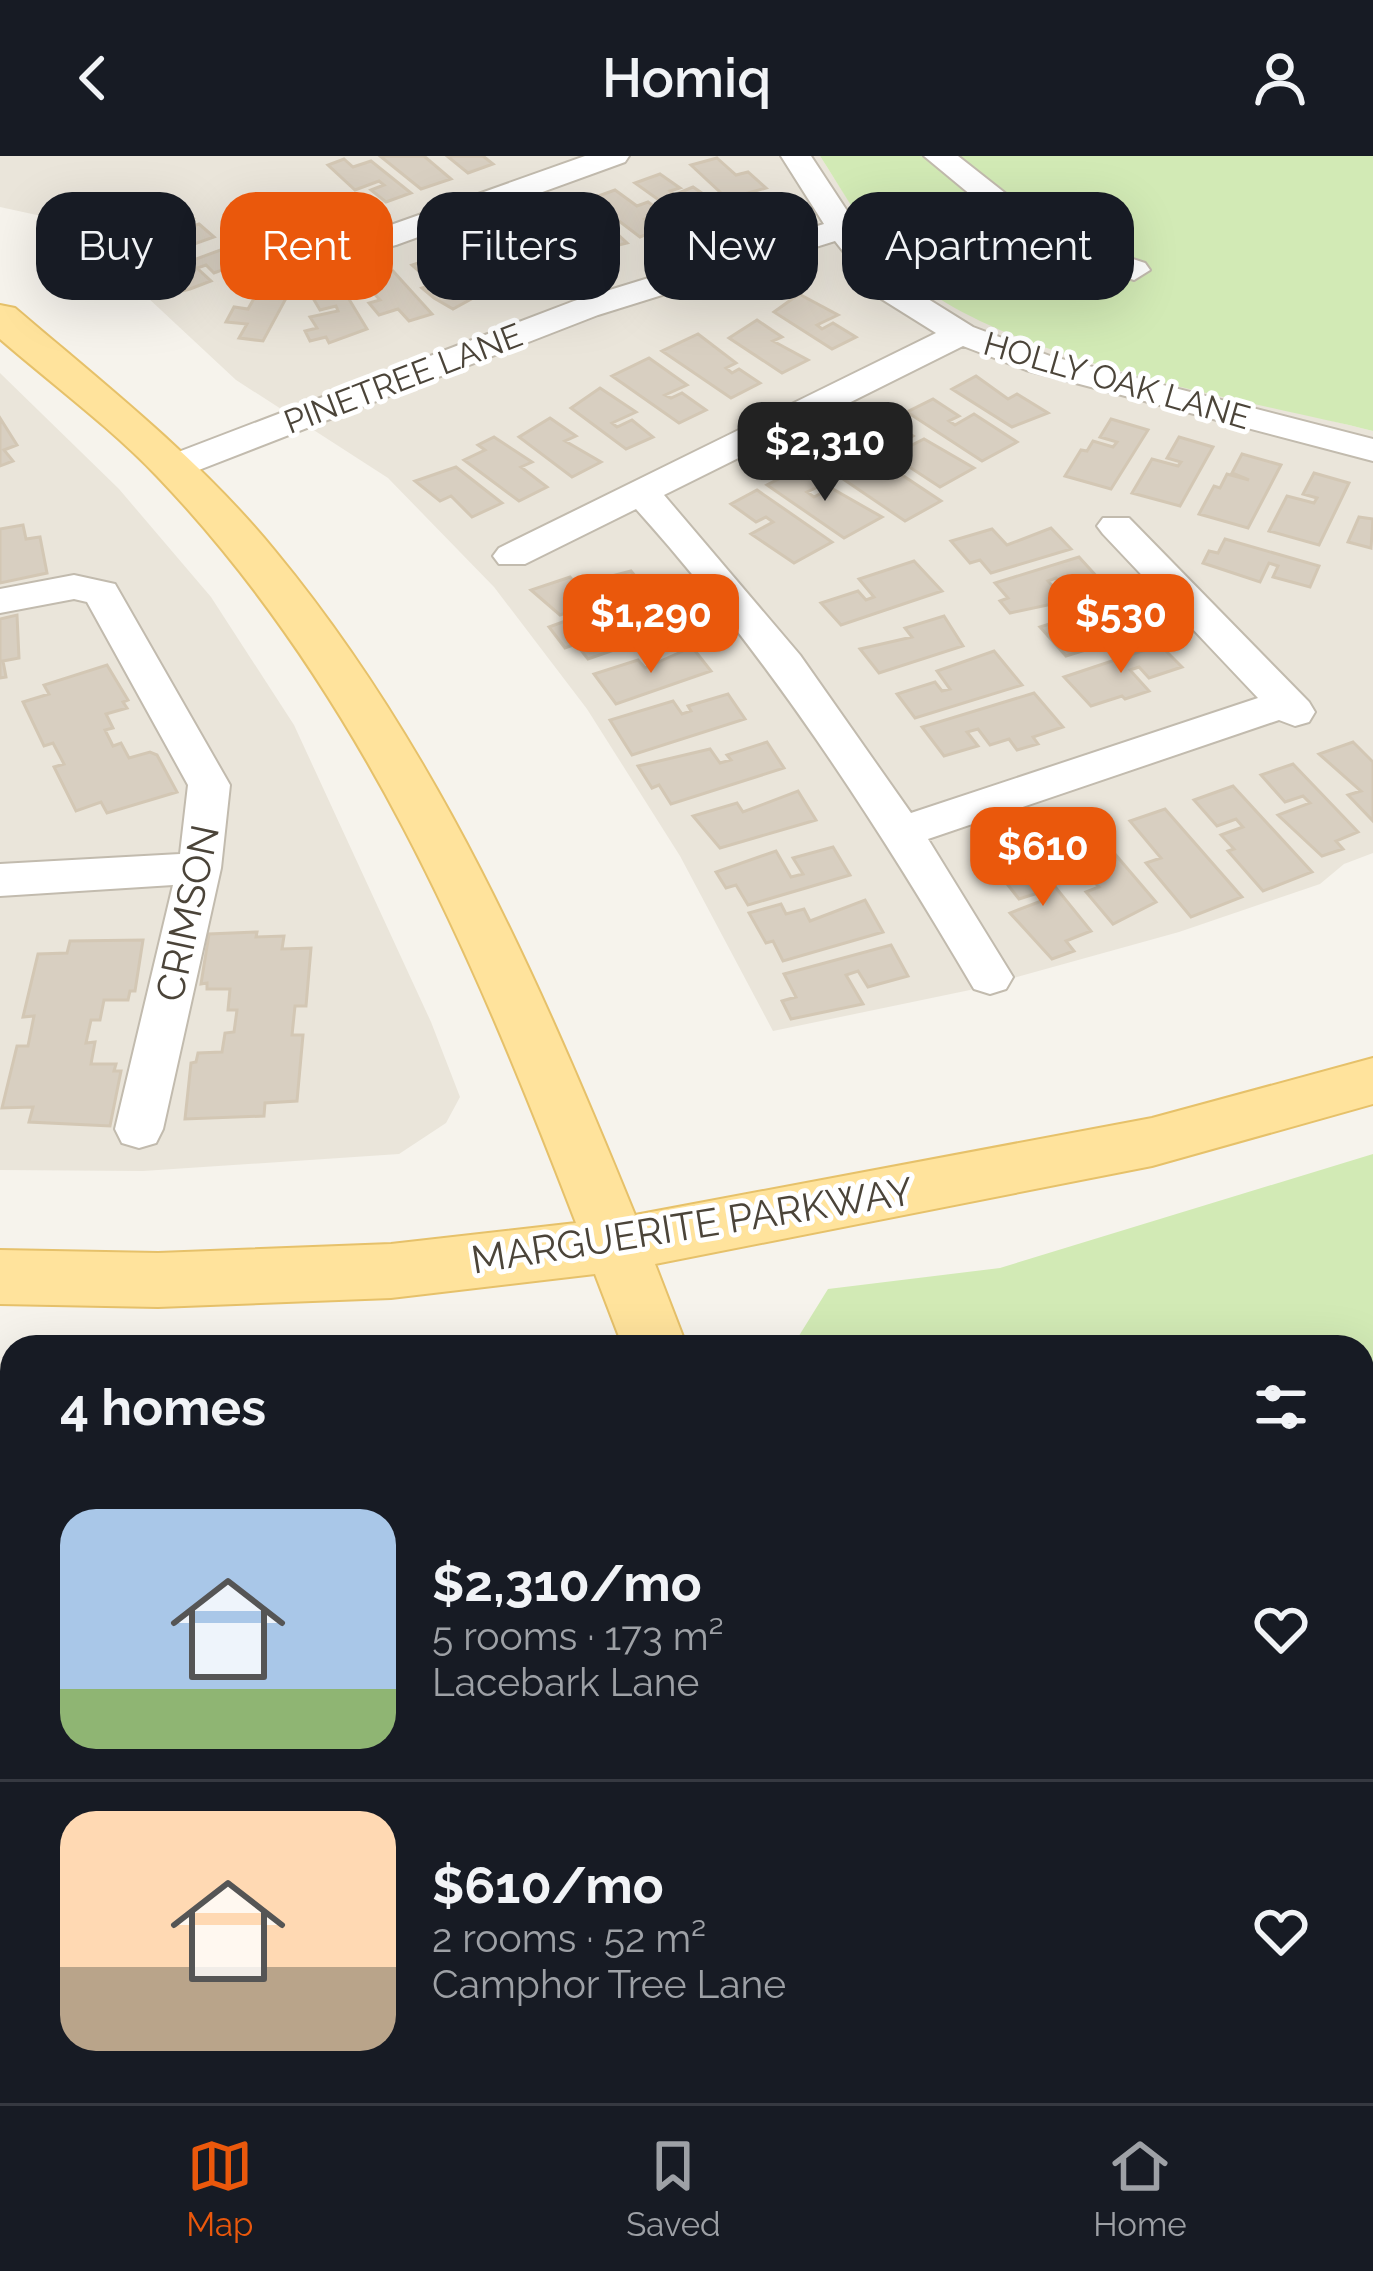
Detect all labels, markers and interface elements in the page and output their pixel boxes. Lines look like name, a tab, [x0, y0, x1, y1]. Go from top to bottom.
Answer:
icon: back	[60, 45, 126, 111]
icon: person	[1247, 45, 1313, 111]
text: Homiq	[602, 46, 771, 110]
chip: Buy	[36, 192, 196, 300]
chip: Rent	[220, 192, 393, 300]
chip: Filters	[417, 192, 620, 300]
chip: New	[644, 192, 818, 300]
chip: Apartment	[842, 192, 1134, 300]
street label: PINETREE LANE	[279, 315, 528, 442]
street label: HOLLY OAK LANE	[979, 324, 1255, 437]
pin: $2,310	[727, 402, 923, 504]
text: $2,310	[765, 418, 885, 464]
pin: $1,290	[553, 574, 749, 676]
pin: $530	[1050, 574, 1192, 676]
text: $1,290	[590, 590, 712, 636]
text: $530	[1075, 590, 1167, 636]
pin: $610	[972, 807, 1114, 909]
street label: CRIMSON	[146, 821, 228, 1005]
text: $610	[997, 823, 1089, 869]
street label: MARGUERITE PARKWAY	[468, 1167, 916, 1283]
icon: filters	[1248, 1374, 1314, 1440]
text: 4 homes	[60, 1377, 266, 1437]
text: $2,310/mo	[432, 1553, 702, 1613]
icon: home	[156, 1557, 300, 1701]
icon: heart	[1248, 1596, 1314, 1662]
text: 5 rooms · 173 m²	[432, 1613, 724, 1659]
text: Lacebark Lane	[432, 1659, 699, 1705]
text: $610/mo	[432, 1855, 664, 1915]
icon: home	[156, 1859, 300, 2003]
icon: heart	[1248, 1898, 1314, 1964]
text: 2 rooms · 52 m²	[432, 1915, 706, 1961]
text: Camphor Tree Lane	[432, 1961, 786, 2007]
tab: Map	[186, 2133, 253, 2244]
tab: Saved	[626, 2133, 721, 2244]
tab: Home	[1093, 2133, 1187, 2244]

